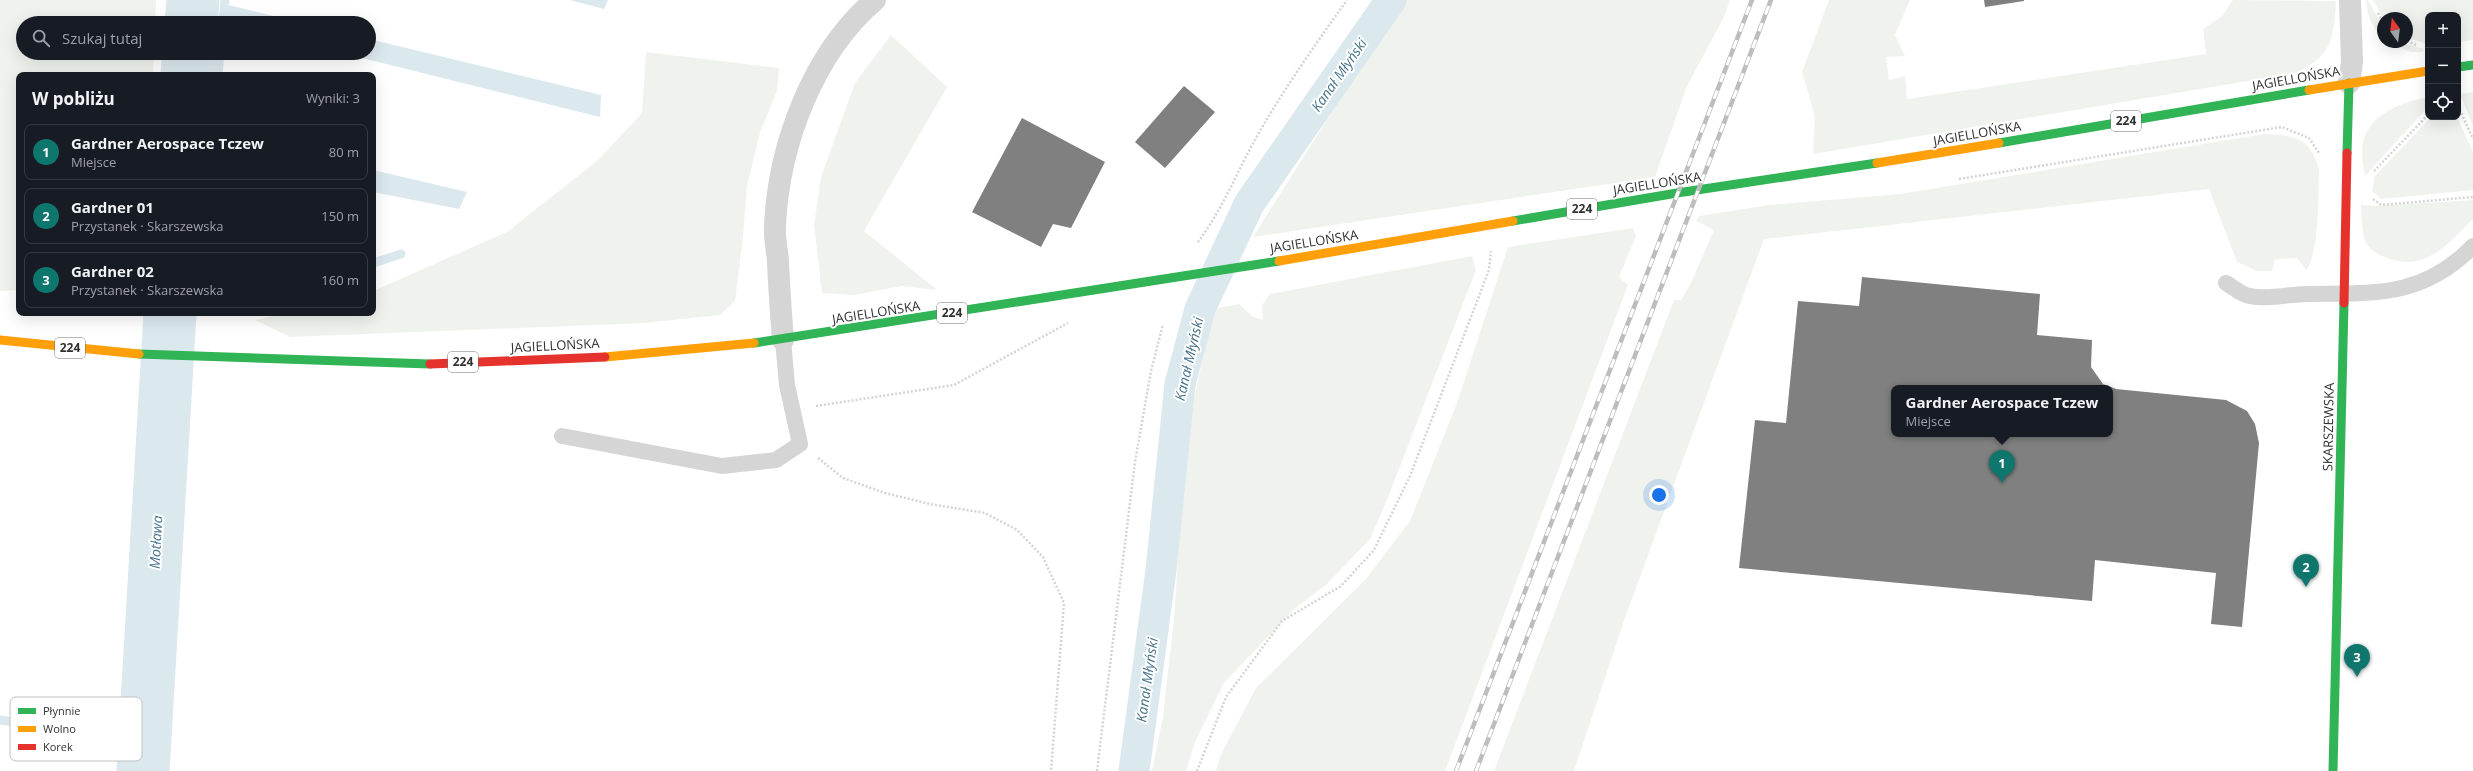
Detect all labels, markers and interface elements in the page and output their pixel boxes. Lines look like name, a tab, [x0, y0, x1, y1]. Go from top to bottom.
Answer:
north arrow	[2377, 12, 2413, 48]
map controls	[2425, 12, 2461, 120]
button: +	[2425, 12, 2461, 48]
search box	[16, 16, 376, 60]
icon: search	[30, 27, 52, 49]
text: Szukaj tutaj	[62, 28, 142, 48]
water label: Kanał Młyński	[1306, 34, 1371, 115]
button: −	[2425, 48, 2461, 84]
street label: JAGIELLOŃSKA	[2249, 61, 2342, 95]
button: locate	[2425, 84, 2461, 120]
text: W pobliżu	[32, 87, 115, 110]
text: Wyniki: 3	[306, 89, 360, 107]
road number: 224	[2111, 111, 2141, 131]
street label: JAGIELLOŃSKA	[1930, 116, 2023, 150]
text: Gardner Aerospace Tczew	[71, 133, 264, 153]
text: 1	[42, 143, 50, 161]
text: 80 m	[329, 143, 359, 161]
text: Miejsce	[71, 153, 116, 171]
street label: JAGIELLOŃSKA	[1610, 167, 1703, 199]
text: Gardner 01	[71, 197, 154, 217]
road number: 224	[1567, 199, 1597, 219]
text: 2	[42, 207, 50, 225]
text: 150 m	[321, 207, 359, 225]
text: Przystanek · Skarszewska	[71, 217, 223, 235]
street label: JAGIELLOŃSKA	[1267, 225, 1360, 257]
text: Gardner 02	[71, 261, 154, 281]
text: 3	[42, 271, 50, 289]
text: 160 m	[321, 271, 359, 289]
text: Przystanek · Skarszewska	[71, 281, 223, 299]
street label: JAGIELLOŃSKA	[829, 296, 922, 328]
road number: 224	[937, 303, 967, 323]
water label: Kanał Młyński	[1170, 315, 1207, 402]
street label: JAGIELLOŃSKA	[508, 334, 601, 356]
road number: 224	[55, 338, 85, 358]
road number: 224	[448, 352, 478, 372]
street label: SKARSZEWSKA	[2318, 382, 2338, 471]
popup	[1891, 385, 2113, 437]
text: Gardner Aerospace Tczew	[1906, 392, 2098, 412]
text: Miejsce	[1906, 412, 1951, 430]
pin: 1	[1989, 450, 2015, 483]
your location	[1649, 485, 1669, 505]
water label: Motława	[145, 515, 166, 569]
pin: 2	[2293, 554, 2319, 587]
water label: Kanał Młyński	[1131, 636, 1162, 723]
pin: 3	[2344, 644, 2370, 677]
legend	[10, 697, 142, 761]
text: Płynnie	[43, 703, 80, 718]
text: Wolno	[43, 721, 76, 736]
text: Korek	[43, 739, 73, 754]

